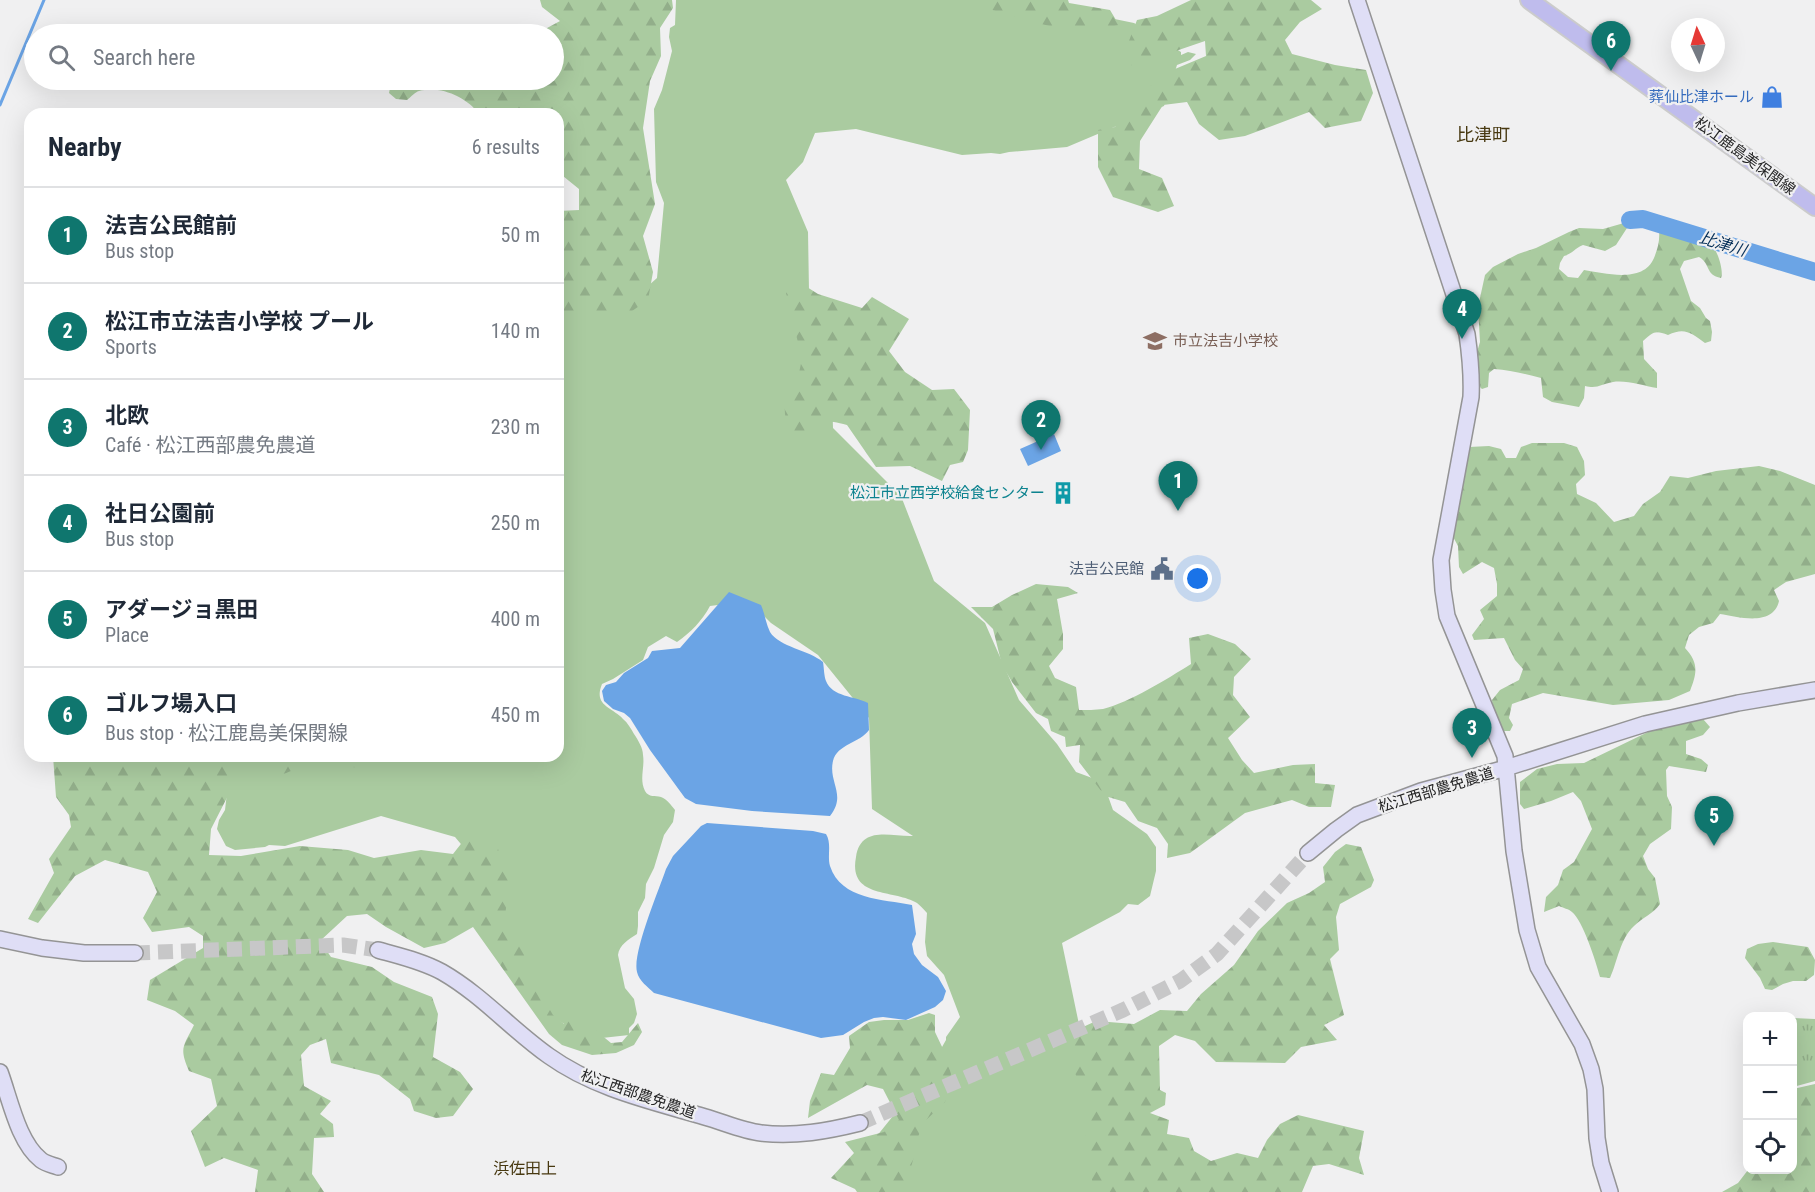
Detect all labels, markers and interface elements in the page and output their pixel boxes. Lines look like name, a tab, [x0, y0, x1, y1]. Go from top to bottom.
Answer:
north arrow	[1671, 18, 1725, 72]
pin: 6	[1592, 22, 1630, 71]
search box	[24, 24, 564, 90]
icon: search	[45, 41, 78, 74]
text: Search here	[93, 45, 195, 70]
shop icon: 葬仙比津ホール	[1759, 84, 1785, 110]
place label: 葬仙比津ホール	[1649, 88, 1754, 106]
street label: 松江鹿島美保関線	[1691, 113, 1799, 199]
district label: 比津町	[1456, 124, 1510, 145]
text: Nearby	[48, 132, 122, 162]
text: 6 results	[472, 135, 540, 159]
text: 法吉公民館前	[105, 213, 237, 238]
text: 1	[62, 223, 73, 247]
text: 50 m	[501, 223, 540, 247]
water label: 比津川	[1697, 228, 1751, 261]
text: Bus stop	[105, 239, 174, 263]
pin: 4	[1442, 290, 1482, 339]
text: 松江市立法吉小学校 プール	[105, 309, 374, 334]
text: 2	[62, 319, 73, 343]
text: 140 m	[491, 319, 540, 343]
school or university icon: 市立法吉小学校	[1142, 328, 1168, 354]
place label: 市立法吉小学校	[1173, 332, 1278, 350]
text: Sports	[105, 335, 157, 359]
pin: 2	[1022, 400, 1060, 450]
text: 北欧	[105, 403, 149, 428]
text: 3	[62, 415, 73, 439]
text: 230 m	[491, 415, 540, 439]
text: Café · 松江西部農免農道	[105, 433, 315, 457]
pin: 1	[1158, 462, 1198, 511]
building icon: 松江市立西学校給食センター	[1050, 480, 1076, 506]
place label: 松江市立西学校給食センター	[850, 484, 1045, 502]
text: 社日公園前	[105, 501, 215, 526]
text: 4	[62, 511, 73, 535]
text: 250 m	[491, 511, 540, 535]
text: Bus stop	[105, 527, 174, 551]
public building icon: 法吉公民館	[1149, 556, 1175, 582]
place label: 法吉公民館	[1069, 560, 1144, 578]
your location	[1183, 564, 1212, 593]
text: アダージョ黒田	[105, 597, 259, 622]
text: 5	[62, 607, 73, 631]
text: 400 m	[491, 607, 540, 631]
text: Place	[105, 623, 149, 647]
text: ゴルフ場入口	[105, 691, 237, 716]
text: 6	[62, 703, 73, 727]
text: 450 m	[491, 703, 540, 727]
pin: 3	[1452, 708, 1492, 758]
text: Bus stop · 松江鹿島美保関線	[105, 721, 348, 745]
street label: 松江西部農免農道	[1376, 764, 1496, 816]
pin: 5	[1694, 796, 1734, 846]
map controls	[1743, 1012, 1797, 1174]
button: +	[1743, 1012, 1797, 1066]
street label: 松江西部農免農道	[578, 1066, 698, 1122]
button: −	[1743, 1066, 1797, 1120]
button: locate	[1743, 1120, 1797, 1174]
district label: 浜佐田上	[493, 1159, 557, 1178]

